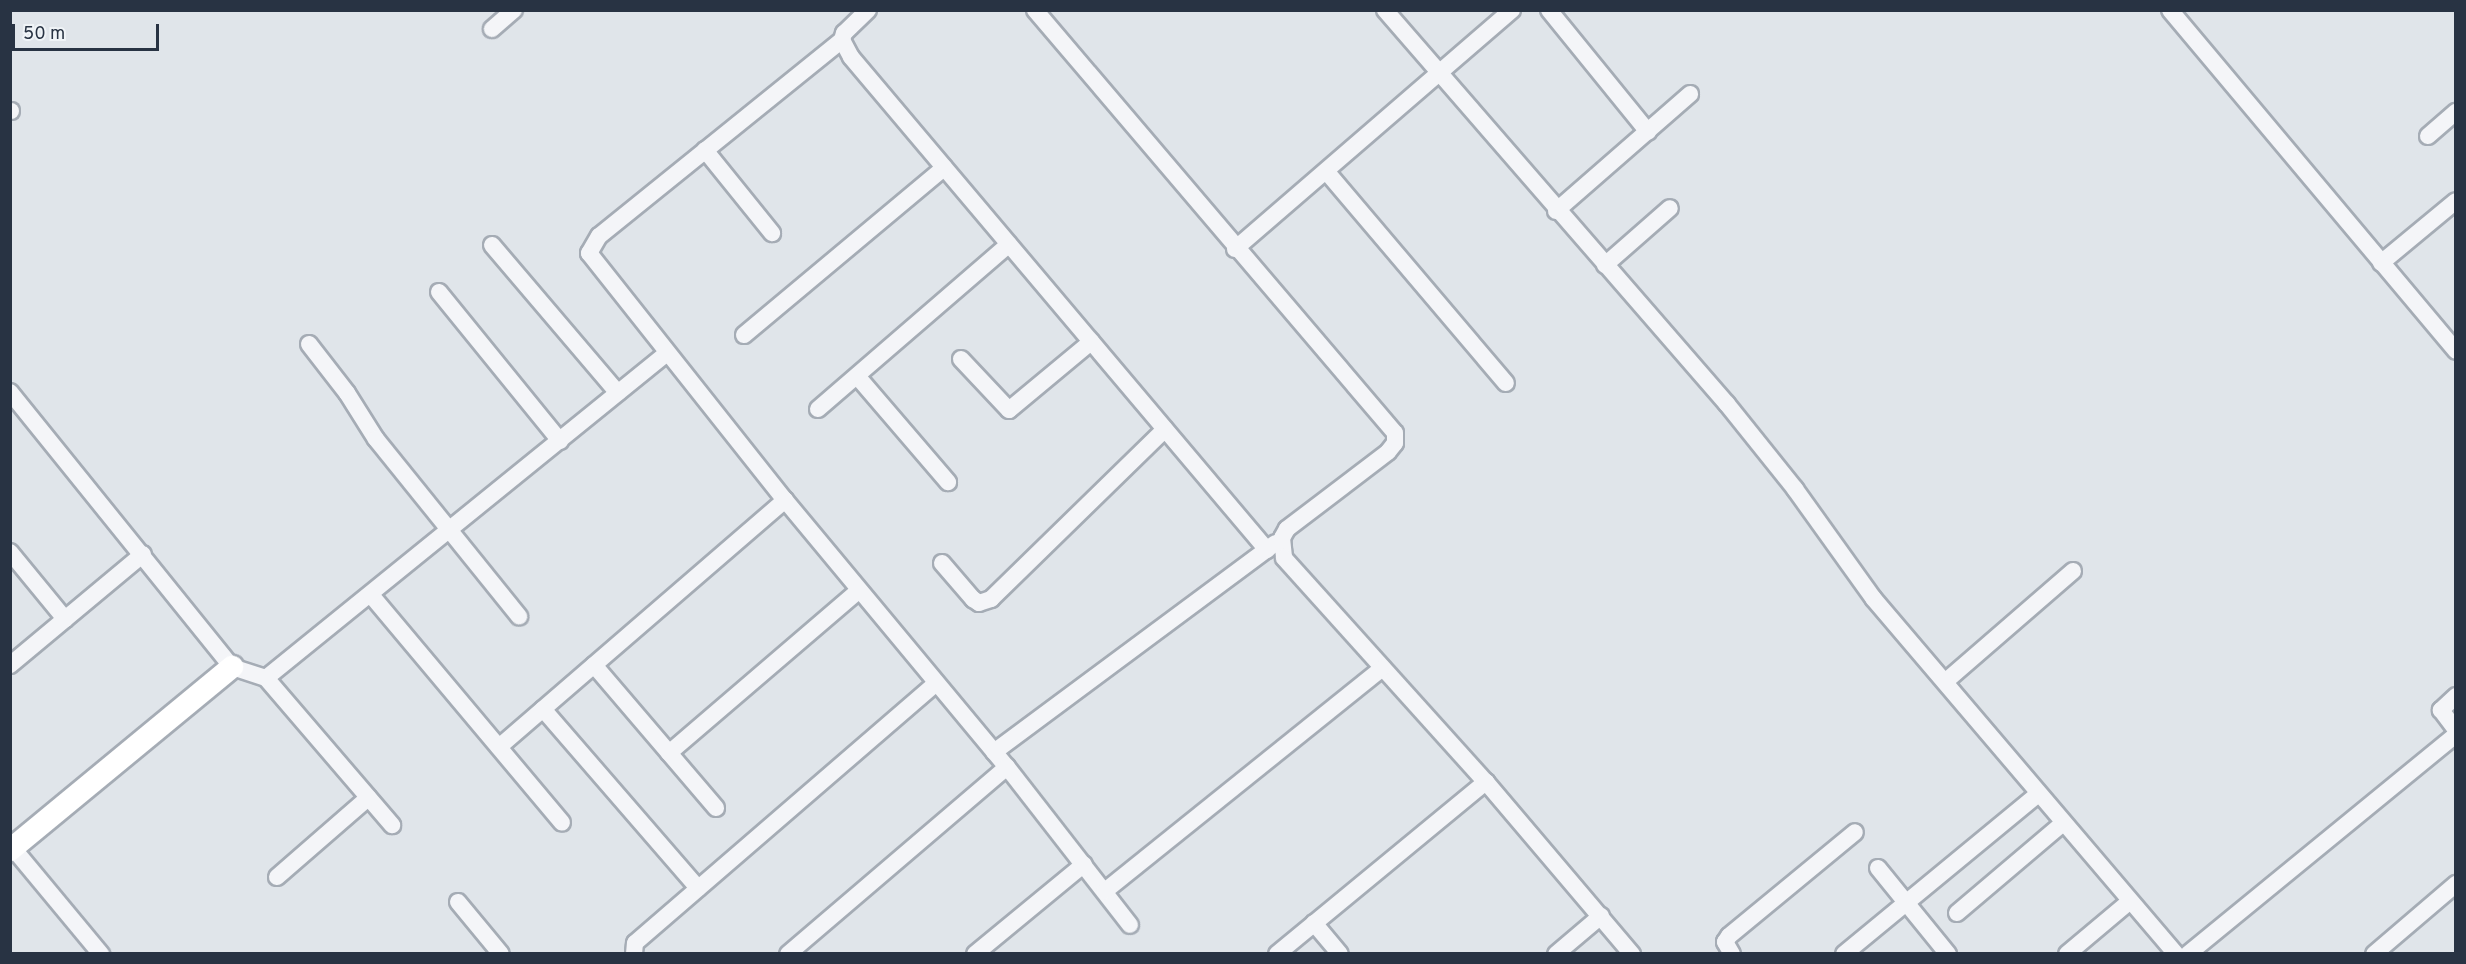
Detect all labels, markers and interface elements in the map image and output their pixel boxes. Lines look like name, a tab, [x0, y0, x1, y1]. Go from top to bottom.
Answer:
scale bar	[15, 12, 162, 50]
text: 50 m	[23, 23, 65, 46]

